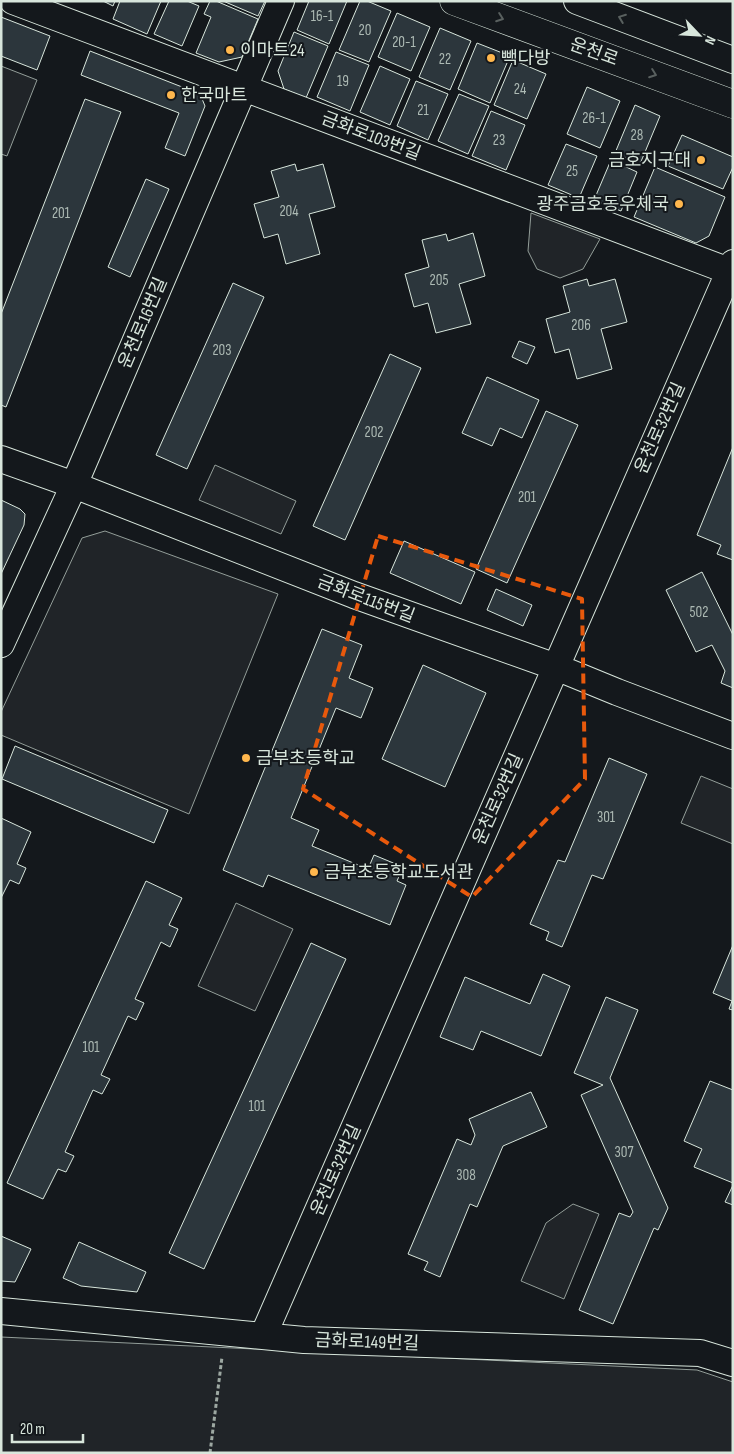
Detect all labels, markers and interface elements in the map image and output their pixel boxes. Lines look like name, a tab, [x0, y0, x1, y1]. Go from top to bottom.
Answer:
house number: 16-1	[311, 7, 334, 26]
north arrow	[674, 10, 724, 60]
one-way arrow	[495, 12, 504, 22]
one-way arrow	[618, 14, 626, 24]
house number: 20	[359, 21, 371, 40]
house number: 20-1	[392, 33, 417, 52]
text: N	[701, 33, 720, 47]
street label: 운천로	[567, 34, 621, 70]
place label: 이마트24	[240, 40, 305, 61]
marker: 이마트24	[224, 44, 236, 56]
place label: 빽다방	[501, 48, 551, 69]
house number: 22	[439, 50, 451, 69]
marker: 빽다방	[485, 52, 497, 64]
one-way arrow	[648, 68, 656, 78]
house number: 19	[337, 72, 349, 91]
house number: 24	[514, 80, 526, 99]
place label: 한국마트	[181, 85, 247, 106]
marker: 한국마트	[165, 89, 177, 101]
house number: 21	[417, 101, 429, 120]
street label: 금화로103번길	[318, 107, 424, 165]
house number: 26-1	[582, 109, 607, 128]
house number: 28	[631, 126, 643, 145]
house number: 23	[493, 131, 505, 150]
place label: 금호지구대	[608, 150, 691, 171]
marker: 금호지구대	[695, 154, 707, 166]
house number: 25	[566, 162, 578, 181]
place label: 광주금호동우체국	[537, 194, 669, 215]
marker: 광주금호동우체국	[673, 198, 685, 210]
house number: 204	[279, 202, 299, 221]
house number: 201	[52, 204, 71, 223]
house number: 205	[430, 271, 448, 290]
street label: 운천로16번길	[114, 274, 172, 372]
house number: 206	[571, 316, 591, 335]
house number: 203	[212, 341, 232, 360]
street label: 운천로32번길	[631, 379, 689, 477]
house number: 202	[364, 423, 384, 442]
house number: 201	[518, 488, 537, 507]
street label: 금화로115번길	[314, 571, 418, 627]
house number: 502	[690, 603, 708, 622]
place label: 금부초등학교	[256, 748, 355, 769]
street label: 운천로32번길	[469, 750, 527, 848]
marker: 금부초등학교	[240, 752, 252, 764]
house number: 301	[597, 808, 616, 827]
place label: 금부초등학교도서관	[324, 862, 473, 883]
marker: 금부초등학교도서관	[308, 866, 320, 878]
house number: 101	[82, 1038, 100, 1057]
house number: 101	[248, 1097, 266, 1116]
street label: 운천로32번길	[307, 1121, 365, 1219]
house number: 307	[615, 1143, 633, 1162]
house number: 308	[456, 1166, 476, 1185]
street label: 금화로149번길	[314, 1330, 420, 1354]
scale bar	[12, 1412, 84, 1444]
text: 20 m	[20, 1420, 45, 1439]

